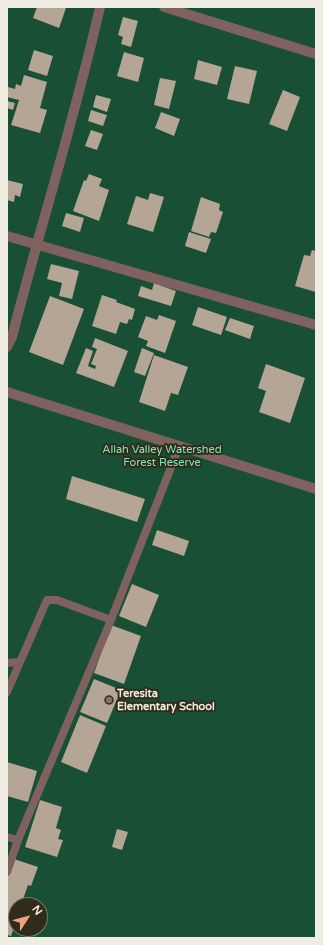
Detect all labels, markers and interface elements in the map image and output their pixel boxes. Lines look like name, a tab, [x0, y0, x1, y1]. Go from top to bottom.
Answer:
park label: Allah Valley Watershed Forest Reserve	[102, 443, 222, 469]
place label: Teresita Elementary School	[117, 687, 215, 713]
marker: Teresita Elementary School	[104, 695, 114, 705]
north arrow	[8, 897, 48, 937]
text: N	[29, 903, 45, 918]

